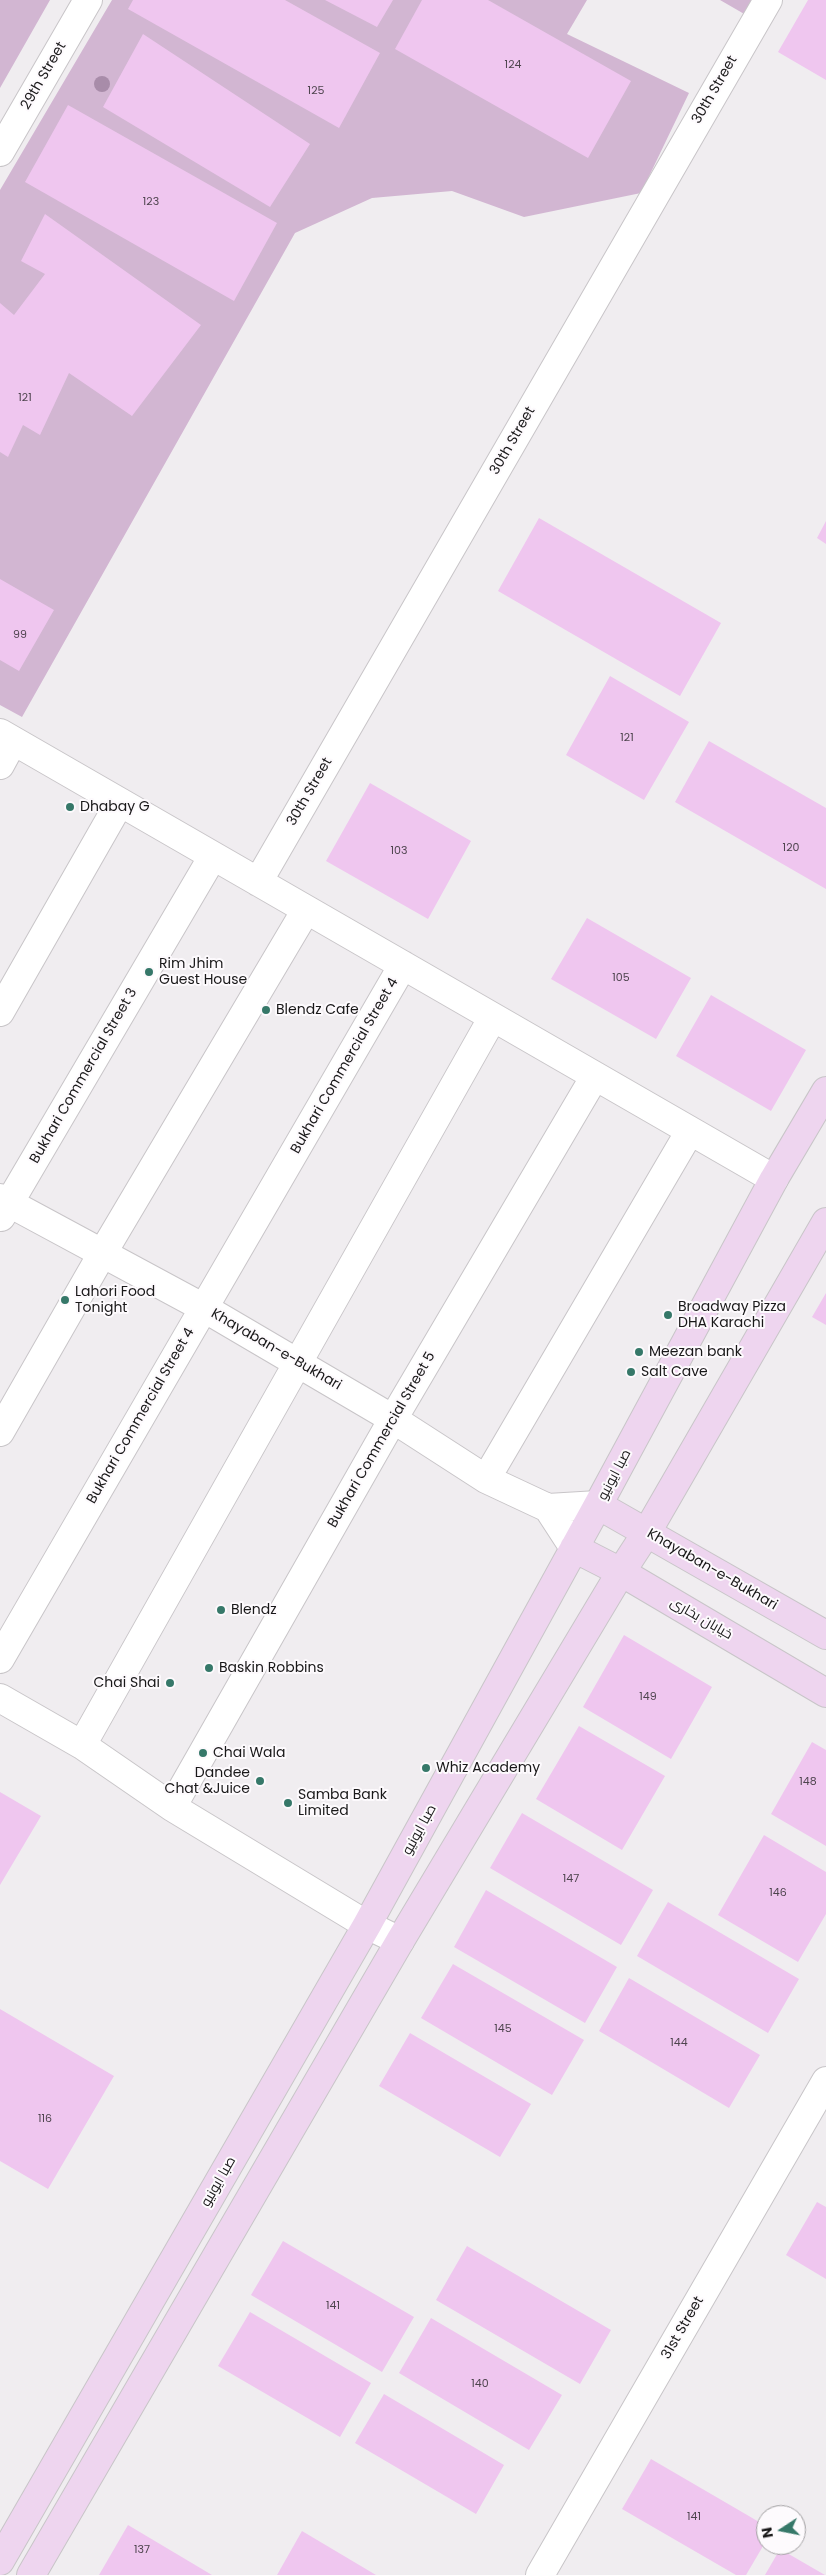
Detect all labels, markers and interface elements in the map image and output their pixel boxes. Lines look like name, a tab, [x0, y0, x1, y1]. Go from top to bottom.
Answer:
street label: 29th Street	[18, 39, 70, 113]
street label: 30th Street	[689, 53, 741, 127]
house number: 124	[505, 58, 521, 72]
house number: 125	[308, 84, 324, 98]
house number: 123	[143, 195, 159, 209]
house number: 121	[18, 391, 32, 405]
street label: 30th Street	[487, 404, 539, 478]
house number: 99	[13, 628, 27, 642]
house number: 121	[620, 731, 634, 745]
street label: 30th Street	[284, 755, 336, 829]
place label: Dhabay G	[80, 799, 150, 815]
marker: Dhabay G	[64, 801, 76, 813]
house number: 120	[783, 841, 799, 855]
house number: 103	[391, 844, 407, 858]
place label: Rim Jhim Guest House	[159, 956, 247, 989]
marker: Rim Jhim Guest House	[143, 966, 155, 978]
house number: 105	[612, 971, 630, 985]
street label: Bukhari Commercial Street 4	[288, 975, 402, 1157]
street label: Bukhari Commercial Street 3	[27, 985, 141, 1167]
place label: Blendz Cafe	[276, 1002, 359, 1018]
marker: Blendz Cafe	[260, 1004, 272, 1016]
place label: Lahori Food Tonight	[75, 1284, 155, 1316]
marker: Lahori Food Tonight	[59, 1294, 71, 1306]
place label: Broadway Pizza DHA Karachi	[678, 1299, 786, 1331]
street label: Khayaban-e-Bukhari	[208, 1306, 344, 1394]
marker: Broadway Pizza DHA Karachi	[662, 1309, 674, 1321]
street label: Bukhari Commercial Street 4	[84, 1325, 198, 1507]
place label: Meezan bank	[649, 1344, 742, 1360]
marker: Meezan bank	[633, 1346, 645, 1358]
street label: Bukhari Commercial Street 5	[325, 1349, 439, 1531]
place label: Salt Cave	[641, 1364, 708, 1380]
marker: Salt Cave	[625, 1366, 637, 1378]
street label: صبا ایونیو	[595, 1447, 635, 1503]
street label: Khayaban-e-Bukhari	[644, 1526, 780, 1614]
street label: خیابان بخاری	[667, 1594, 735, 1644]
place label: Blendz	[231, 1602, 276, 1618]
marker: Blendz	[215, 1604, 227, 1616]
place label: Baskin Robbins	[219, 1660, 324, 1676]
marker: Baskin Robbins	[203, 1662, 215, 1674]
place label: Chai Shai	[94, 1675, 160, 1691]
marker: Chai Shai	[164, 1677, 176, 1689]
house number: 149	[639, 1690, 657, 1704]
place label: Chai Wala	[213, 1745, 285, 1761]
marker: Chai Wala	[197, 1747, 209, 1759]
place label: Whiz Academy	[436, 1760, 540, 1776]
marker: Whiz Academy	[420, 1762, 432, 1774]
place label: Dandee Chat &Juice	[165, 1765, 250, 1798]
marker: Dandee Chat &Juice	[254, 1775, 266, 1787]
house number: 148	[799, 1775, 817, 1789]
place label: Samba Bank Limited	[298, 1787, 387, 1820]
marker: Samba Bank Limited	[282, 1797, 294, 1809]
street label: صبا ایونیو	[399, 1802, 441, 1858]
house number: 147	[563, 1872, 579, 1886]
house number: 146	[769, 1886, 787, 1900]
house number: 145	[494, 2022, 512, 2036]
house number: 144	[670, 2036, 688, 2050]
house number: 116	[38, 2112, 52, 2126]
street label: صبا ایونیو	[198, 2154, 240, 2210]
street label: 31st Street	[658, 2294, 708, 2362]
house number: 141	[326, 2299, 340, 2313]
house number: 140	[471, 2377, 489, 2391]
north arrow	[756, 2505, 806, 2555]
house number: 141	[687, 2510, 701, 2524]
text: N	[756, 2526, 778, 2540]
house number: 137	[134, 2543, 150, 2557]

